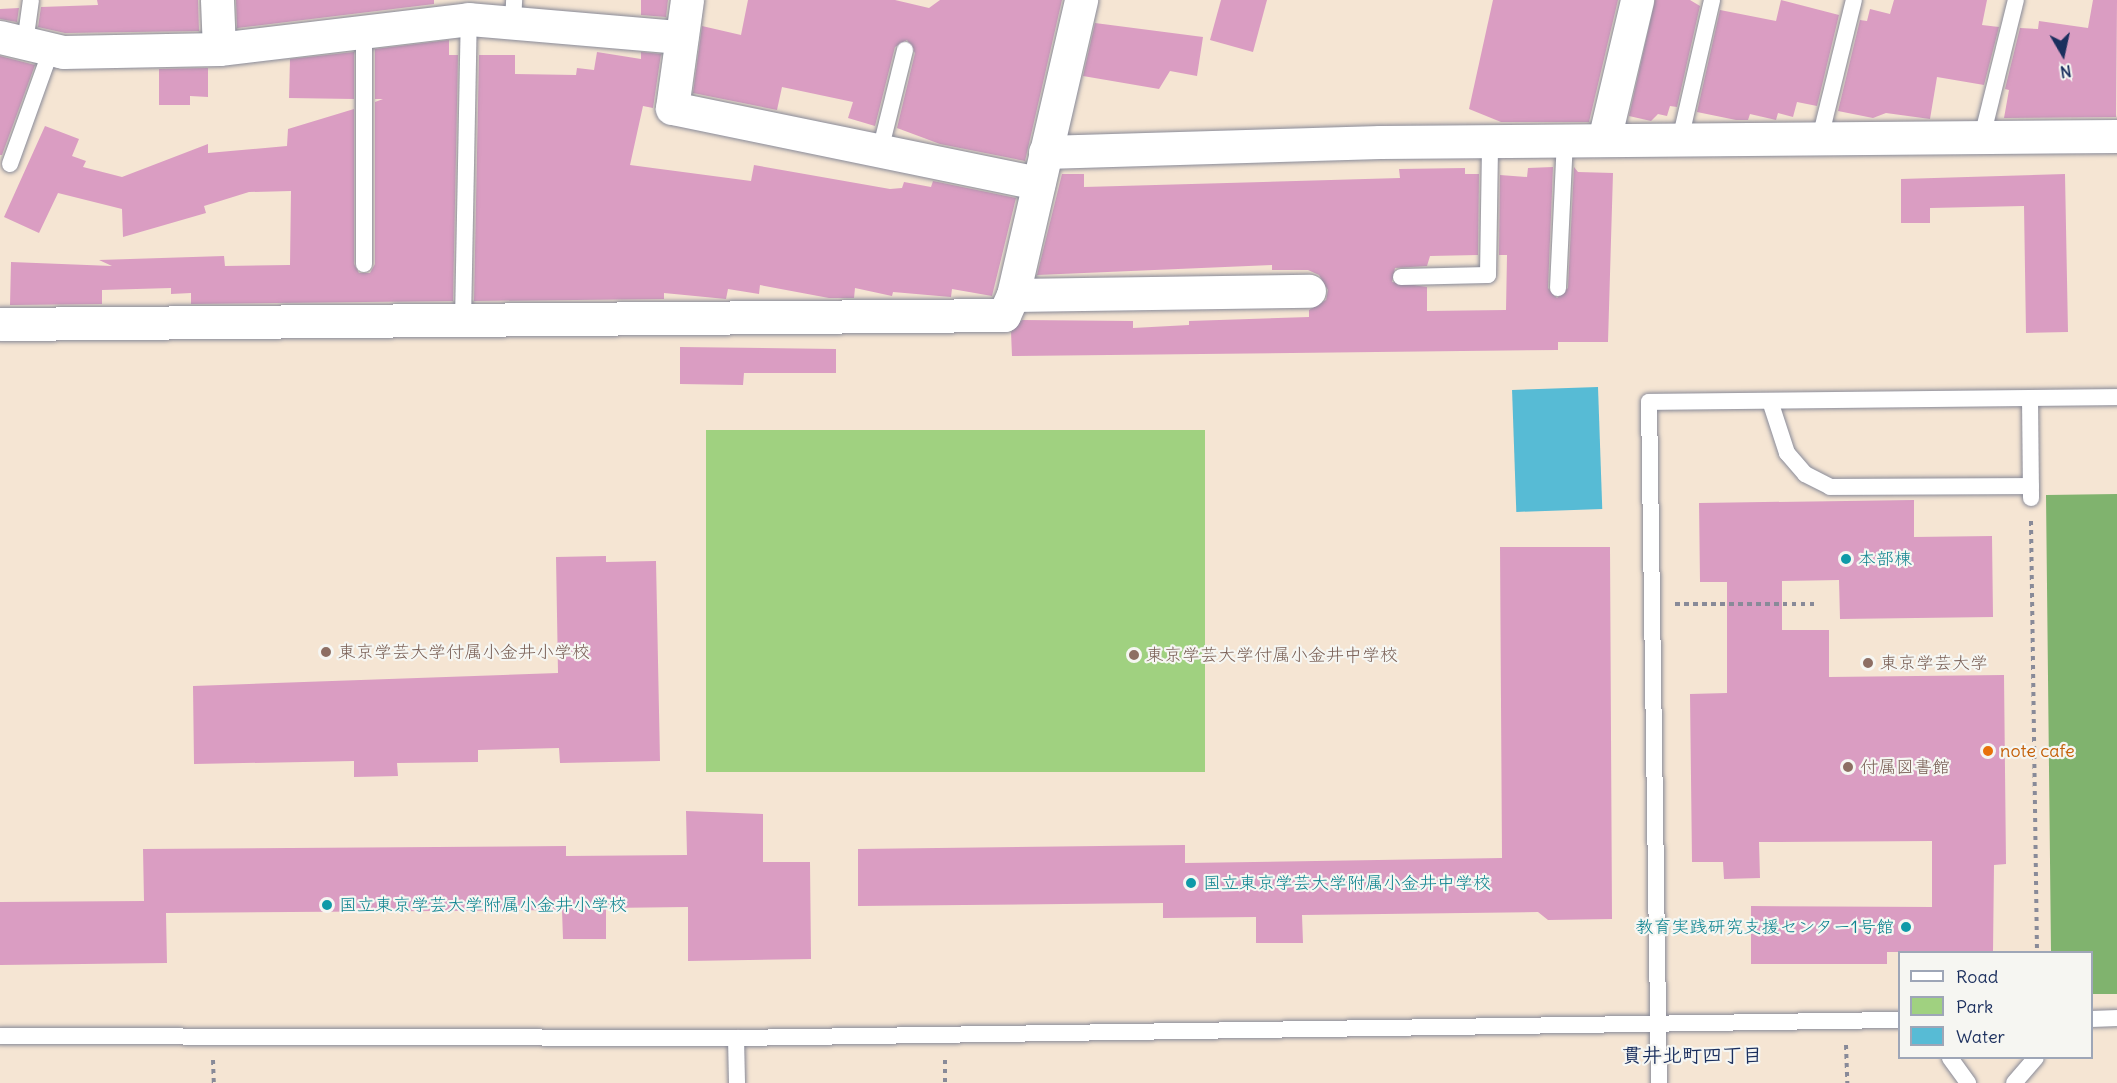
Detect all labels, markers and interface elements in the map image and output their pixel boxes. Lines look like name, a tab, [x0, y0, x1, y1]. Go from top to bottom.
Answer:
north arrow	[2033, 24, 2093, 84]
text: N	[2059, 61, 2073, 83]
place label: 本部棟	[1858, 548, 1912, 570]
marker: 本部棟	[1839, 552, 1853, 566]
place label: 東京学芸大学付属小金井小学校	[338, 641, 590, 663]
place label: 東京学芸大学付属小金井中学校	[1146, 644, 1398, 666]
marker: 東京学芸大学付属小金井小学校	[319, 645, 333, 659]
marker: 東京学芸大学付属小金井中学校	[1127, 648, 1141, 662]
place label: 東京学芸大学	[1880, 652, 1988, 674]
marker: 東京学芸大学	[1861, 656, 1875, 670]
place label: note cafe	[2000, 740, 2075, 762]
marker: note cafe	[1981, 744, 1995, 758]
place label: 付属図書館	[1860, 756, 1950, 778]
marker: 付属図書館	[1841, 760, 1855, 774]
place label: 国立東京学芸大学附属小金井中学校	[1203, 872, 1491, 894]
marker: 国立東京学芸大学附属小金井中学校	[1184, 876, 1198, 890]
place label: 国立東京学芸大学附属小金井小学校	[339, 894, 627, 916]
marker: 国立東京学芸大学附属小金井小学校	[320, 898, 334, 912]
place label: 教育実践研究支援センター1号館	[1635, 916, 1894, 938]
marker: 教育実践研究支援センター1号館	[1899, 920, 1913, 934]
legend	[1898, 951, 2093, 1059]
text: Road	[1956, 965, 1998, 988]
text: Park	[1956, 995, 1993, 1018]
text: Water	[1956, 1025, 2005, 1048]
district label: 貫井北町四丁目	[1622, 1042, 1762, 1066]

